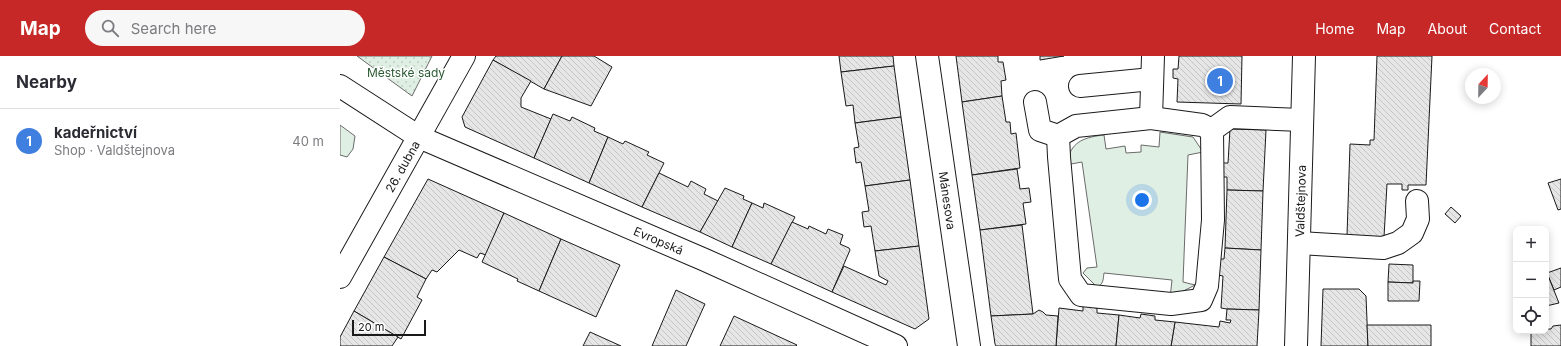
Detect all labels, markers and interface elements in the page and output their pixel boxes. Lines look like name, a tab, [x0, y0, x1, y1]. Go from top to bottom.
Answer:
search box	[85, 10, 365, 46]
text: Map	[20, 17, 61, 40]
icon: search	[99, 17, 121, 39]
text: Search here	[131, 19, 216, 38]
text: Home	[1315, 20, 1354, 37]
text: Map	[1376, 20, 1406, 37]
text: About	[1428, 20, 1467, 37]
text: Contact	[1489, 20, 1541, 37]
park label: Městské sady	[367, 65, 445, 80]
pin: 1	[1207, 66, 1233, 96]
north arrow	[1465, 68, 1501, 104]
text: Nearby	[16, 72, 77, 92]
text: kadeřnictví	[54, 123, 137, 142]
text: 1	[26, 133, 32, 149]
text: 40 m	[292, 133, 324, 149]
street label: 26. dubna	[382, 138, 423, 195]
text: Shop · Valdštejnova	[54, 142, 175, 158]
street label: Valdštejnova	[1292, 165, 1308, 237]
street label: Mánesova	[936, 171, 960, 230]
your location	[1132, 190, 1152, 210]
street label: Evropská	[632, 223, 686, 257]
map controls	[1513, 226, 1549, 334]
button: +	[1513, 226, 1549, 262]
button: −	[1513, 262, 1549, 298]
button: locate	[1513, 298, 1549, 334]
scale bar	[352, 318, 426, 337]
text: 20 m	[358, 320, 384, 334]

